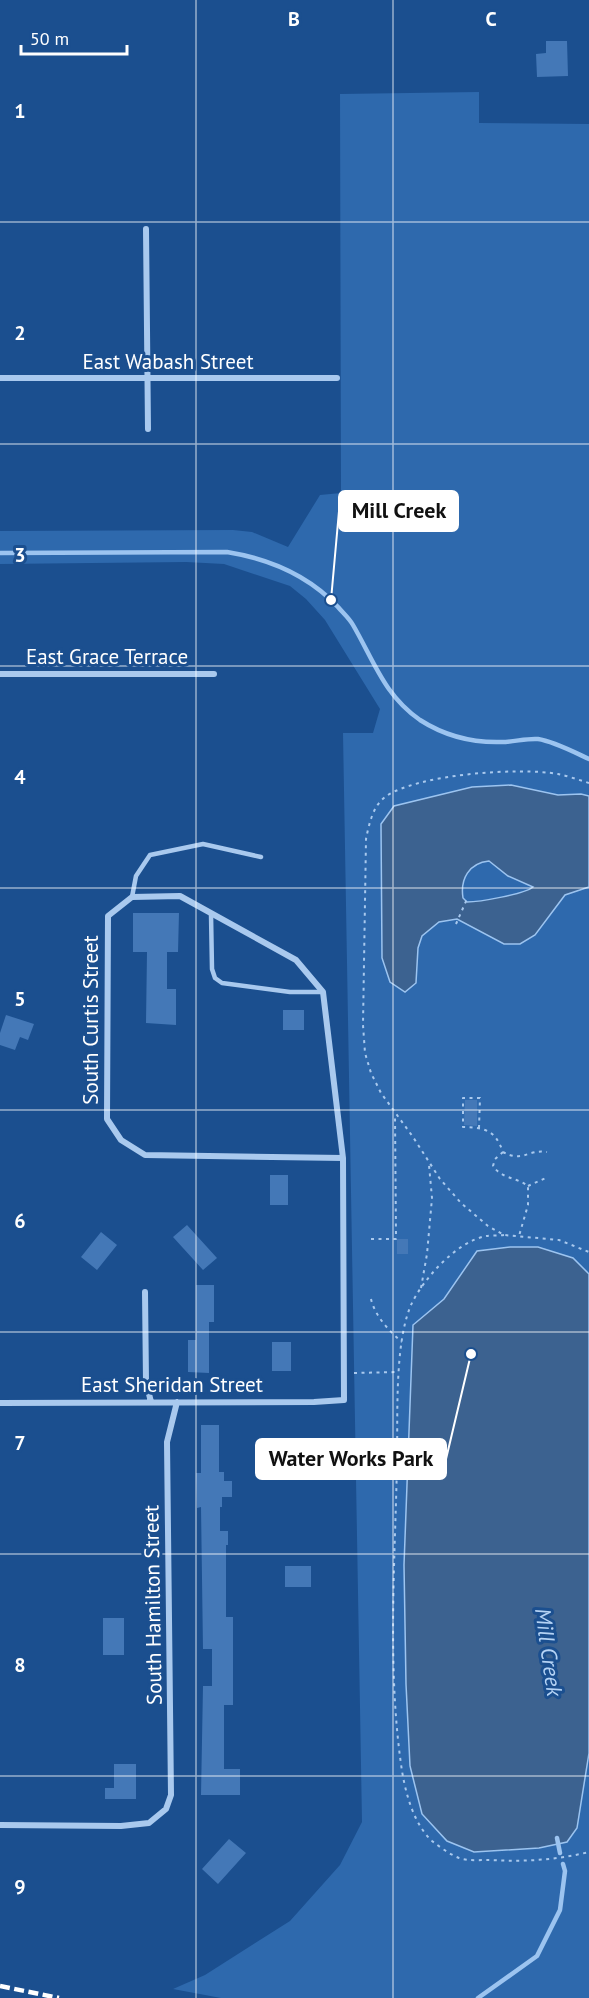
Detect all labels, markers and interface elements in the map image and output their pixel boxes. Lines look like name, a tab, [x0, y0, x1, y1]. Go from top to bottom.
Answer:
text: B	[288, 6, 300, 32]
text: C	[485, 6, 497, 32]
scale bar	[21, 18, 128, 56]
text: 50 m	[30, 27, 69, 50]
text: 1	[14, 98, 26, 124]
text: 2	[14, 320, 26, 346]
street label: East Wabash Street	[82, 348, 254, 375]
callout: Mill Creek	[339, 491, 458, 531]
text: Mill Creek	[352, 496, 446, 524]
text: 3	[14, 542, 26, 568]
street label: East Grace Terrace	[26, 643, 188, 670]
text: 4	[14, 764, 26, 790]
street label: South Curtis Street	[77, 935, 104, 1105]
text: 5	[14, 986, 26, 1012]
text: 6	[14, 1208, 26, 1234]
street label: East Sheridan Street	[81, 1371, 263, 1398]
text: 7	[14, 1430, 26, 1456]
callout: Water Works Park	[256, 1439, 446, 1479]
text: Water Works Park	[269, 1444, 434, 1472]
street label: South Hamilton Street	[137, 1505, 168, 1705]
water label: Mill Creek	[529, 1606, 569, 1699]
text: 8	[14, 1652, 26, 1678]
text: 9	[14, 1874, 26, 1900]

